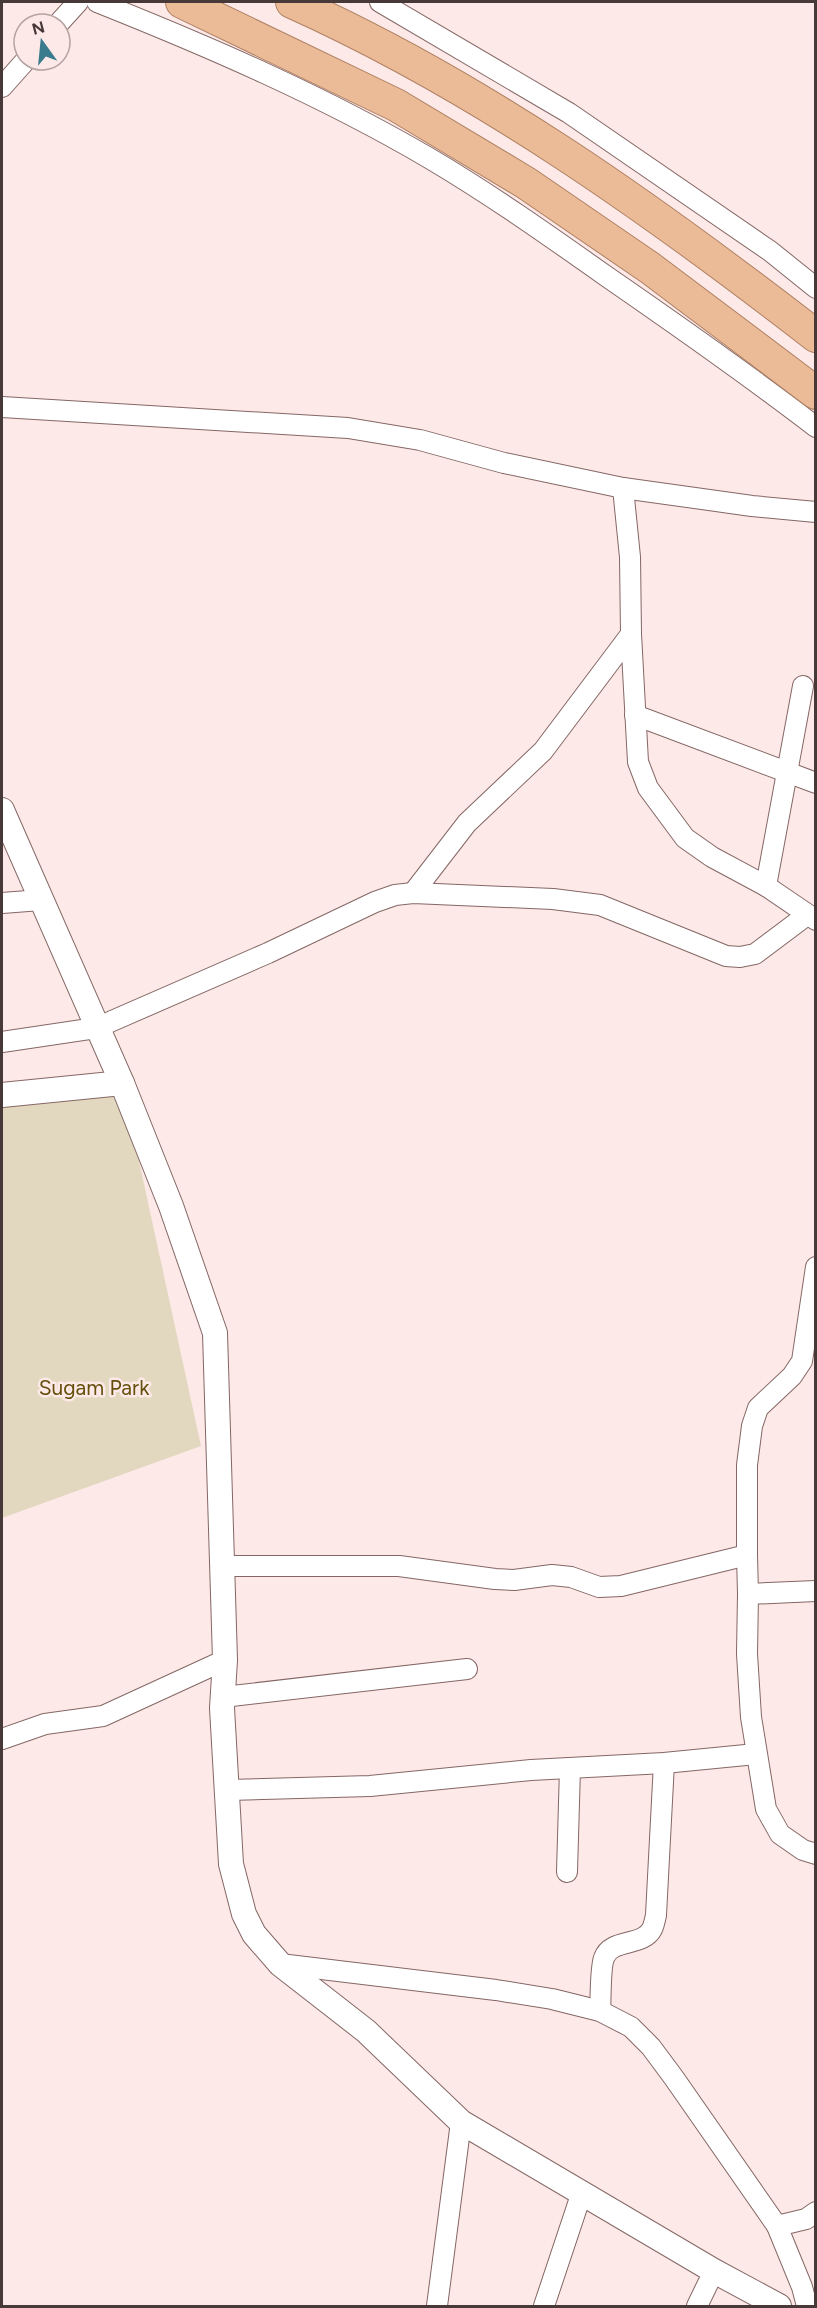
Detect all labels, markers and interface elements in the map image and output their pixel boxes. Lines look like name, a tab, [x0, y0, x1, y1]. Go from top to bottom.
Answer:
north arrow	[12, 12, 72, 72]
text: N	[30, 17, 47, 39]
park label: Sugam Park	[39, 1375, 150, 1400]

